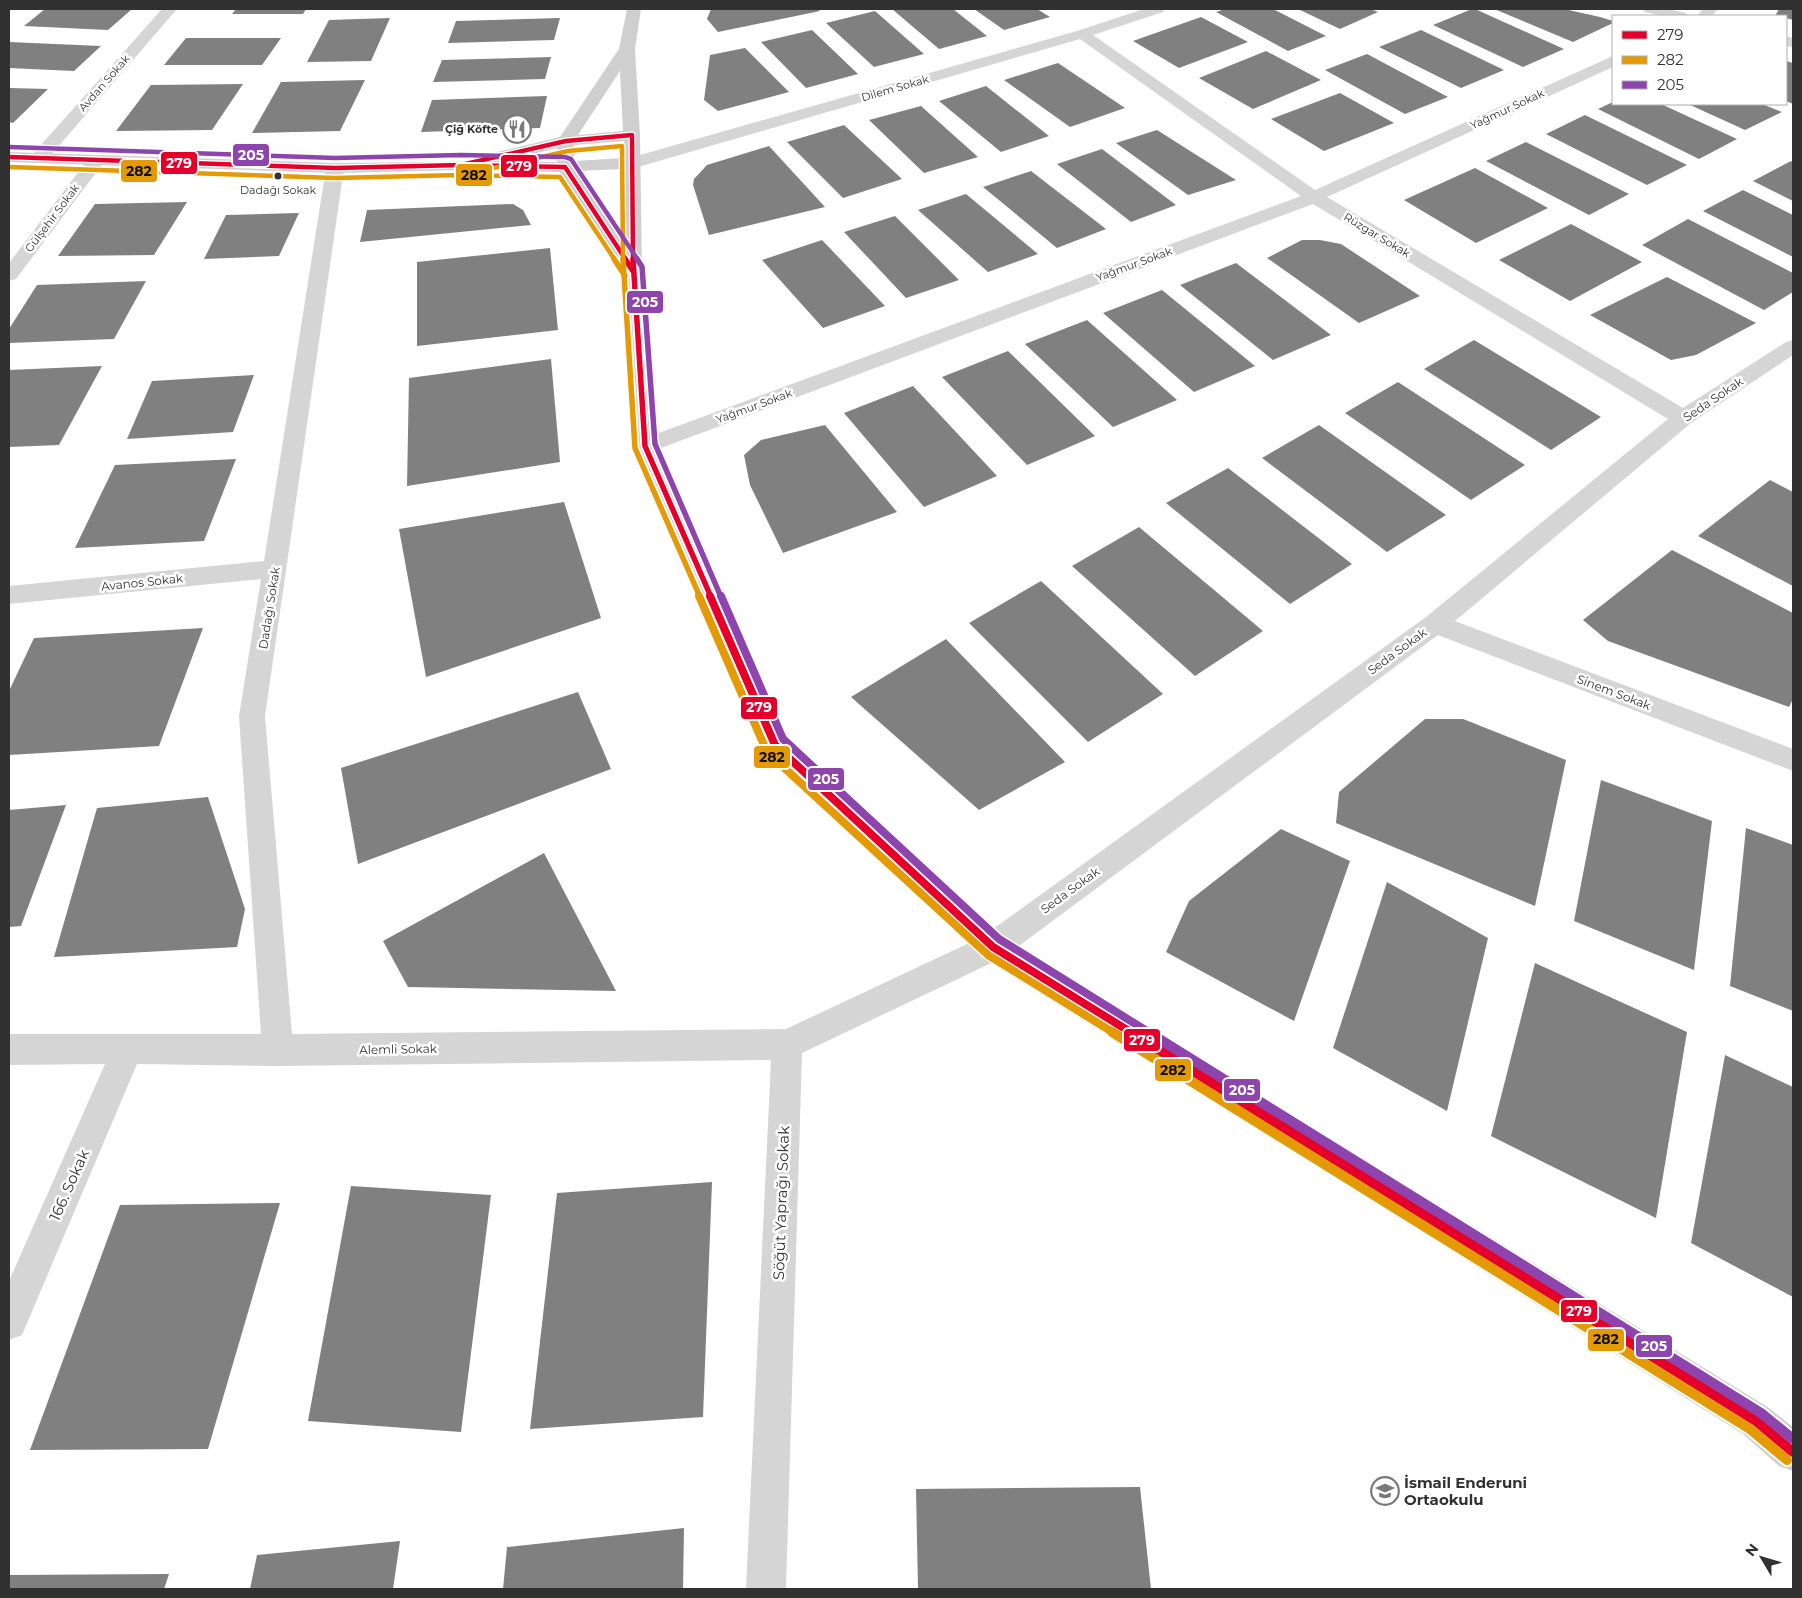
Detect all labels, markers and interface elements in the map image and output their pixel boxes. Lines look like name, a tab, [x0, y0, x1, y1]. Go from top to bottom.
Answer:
legend	[1612, 15, 1787, 105]
text: 279	[1657, 25, 1683, 44]
text: 282	[1657, 50, 1684, 69]
street label: Avdan Sokak	[75, 51, 133, 114]
street label: Dilem Sokak	[860, 72, 931, 104]
text: 205	[1657, 75, 1684, 94]
street label: Yağmur Sokak	[1468, 86, 1547, 132]
restaurant icon: Çiğ Köfte	[502, 114, 532, 144]
place label: Çiğ Köfte	[445, 122, 498, 136]
line badge: 205	[232, 143, 270, 167]
text: 205	[238, 146, 264, 164]
line badge: 279	[160, 151, 198, 175]
text: 279	[166, 154, 192, 172]
line badge: 279	[500, 154, 538, 178]
text: 279	[506, 157, 532, 175]
line badge: 282	[120, 159, 158, 183]
text: 282	[126, 162, 152, 180]
line badge: 282	[455, 163, 493, 187]
text: 282	[461, 166, 487, 184]
marker: Dadağı Sokak	[273, 171, 283, 181]
street label: Gülşehir Sokak	[22, 181, 82, 255]
place label: Dadağı Sokak	[240, 183, 316, 197]
street label: Rüzgar Sokak	[1341, 210, 1413, 261]
street label: Yağmur Sokak	[1094, 244, 1174, 284]
line badge: 205	[626, 290, 664, 314]
text: 205	[632, 293, 658, 311]
street label: Seda Sokak	[1680, 373, 1747, 425]
street label: Yağmur Sokak	[714, 386, 794, 426]
street label: Dadağı Sokak	[255, 565, 283, 650]
street label: Avanos Sokak	[100, 570, 185, 594]
street label: Seda Sokak	[1365, 624, 1430, 677]
street label: Sinem Sokak	[1575, 671, 1654, 713]
line badge: 279	[740, 696, 778, 720]
text: 279	[746, 698, 772, 716]
line badge: 282	[753, 745, 791, 769]
text: 282	[759, 748, 785, 766]
line badge: 205	[807, 767, 845, 791]
text: 205	[813, 770, 839, 788]
street label: Seda Sokak	[1038, 863, 1103, 916]
line badge: 279	[1123, 1028, 1161, 1052]
text: 279	[1129, 1031, 1155, 1049]
street label: Alemli Sokak	[359, 1041, 438, 1057]
line badge: 282	[1154, 1058, 1192, 1082]
text: 282	[1160, 1061, 1186, 1079]
line badge: 205	[1223, 1078, 1261, 1102]
text: 205	[1229, 1081, 1255, 1099]
street label: Söğüt Yaprağı Sokak	[769, 1126, 793, 1280]
street label: 166. Sokak	[45, 1146, 93, 1224]
line badge: 279	[1560, 1299, 1598, 1323]
text: 279	[1566, 1302, 1592, 1320]
line badge: 282	[1587, 1328, 1625, 1352]
text: 282	[1593, 1330, 1619, 1348]
line badge: 205	[1635, 1334, 1673, 1358]
text: 205	[1641, 1337, 1667, 1355]
place label: İsmail Enderuni Ortaokulu	[1404, 1473, 1527, 1509]
school or university icon: İsmail Enderuni Ortaokulu	[1370, 1476, 1400, 1506]
north arrow	[1737, 1533, 1787, 1583]
text: N	[1741, 1540, 1762, 1560]

